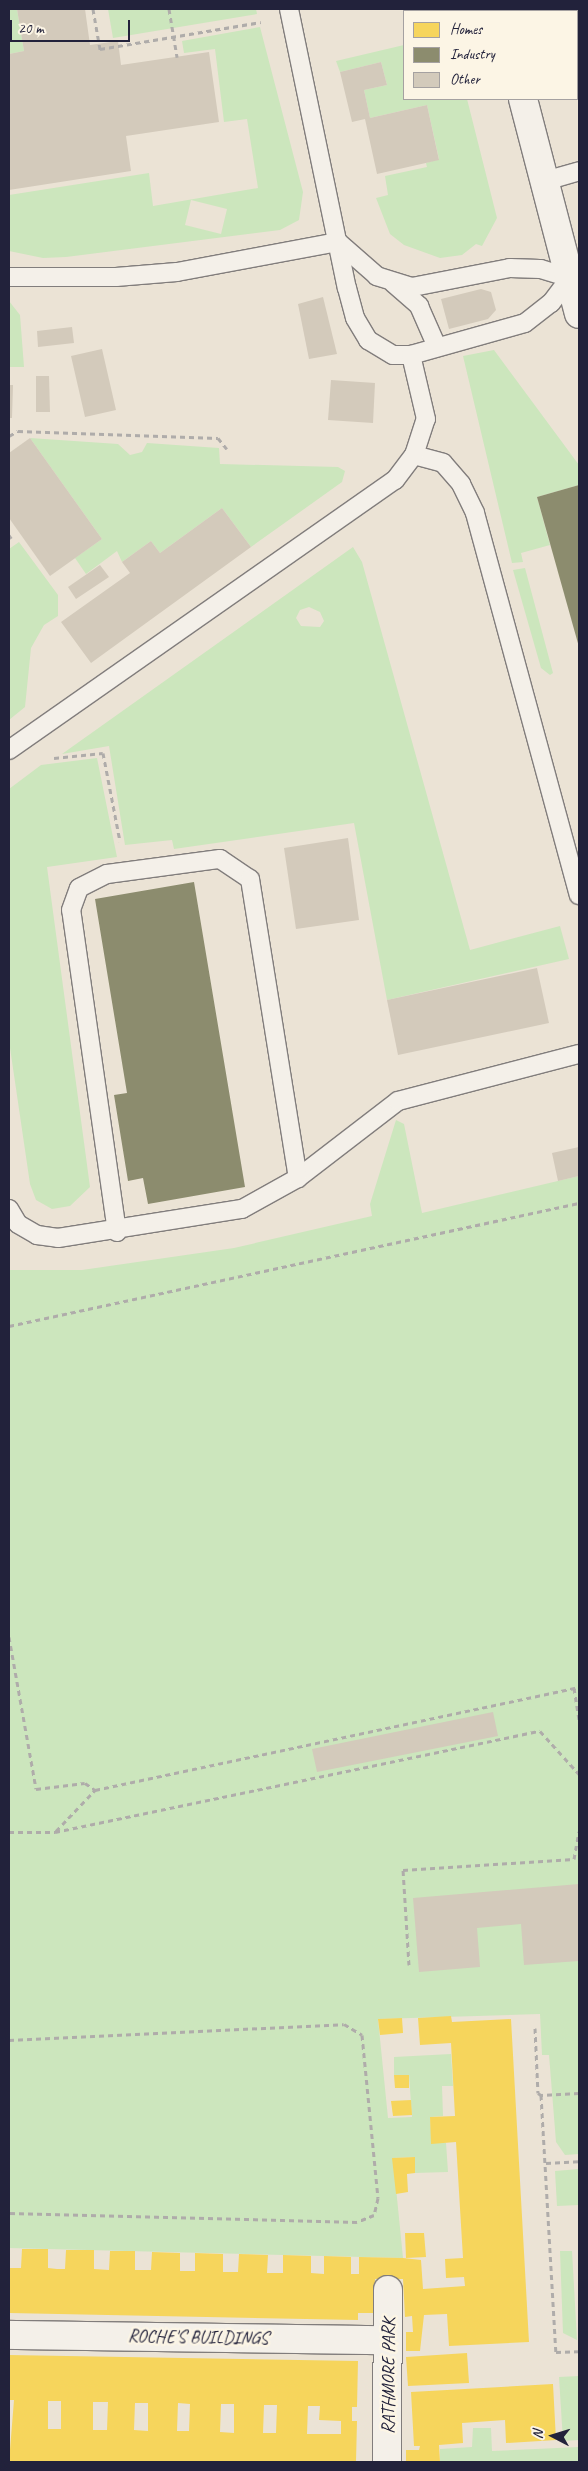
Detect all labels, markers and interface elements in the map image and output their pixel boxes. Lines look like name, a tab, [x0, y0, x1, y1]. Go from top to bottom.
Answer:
scale bar	[12, 10, 132, 42]
legend	[403, 10, 578, 100]
text: 20 m	[18, 19, 44, 38]
text: Homes	[450, 20, 482, 39]
text: Industry	[450, 45, 495, 64]
text: Other	[450, 70, 480, 89]
street label: RATHMORE PARK	[377, 2318, 399, 2434]
street label: ROCHE'S BUILDINGS	[128, 2325, 268, 2349]
north arrow	[528, 2411, 578, 2461]
text: N	[529, 2430, 546, 2440]

